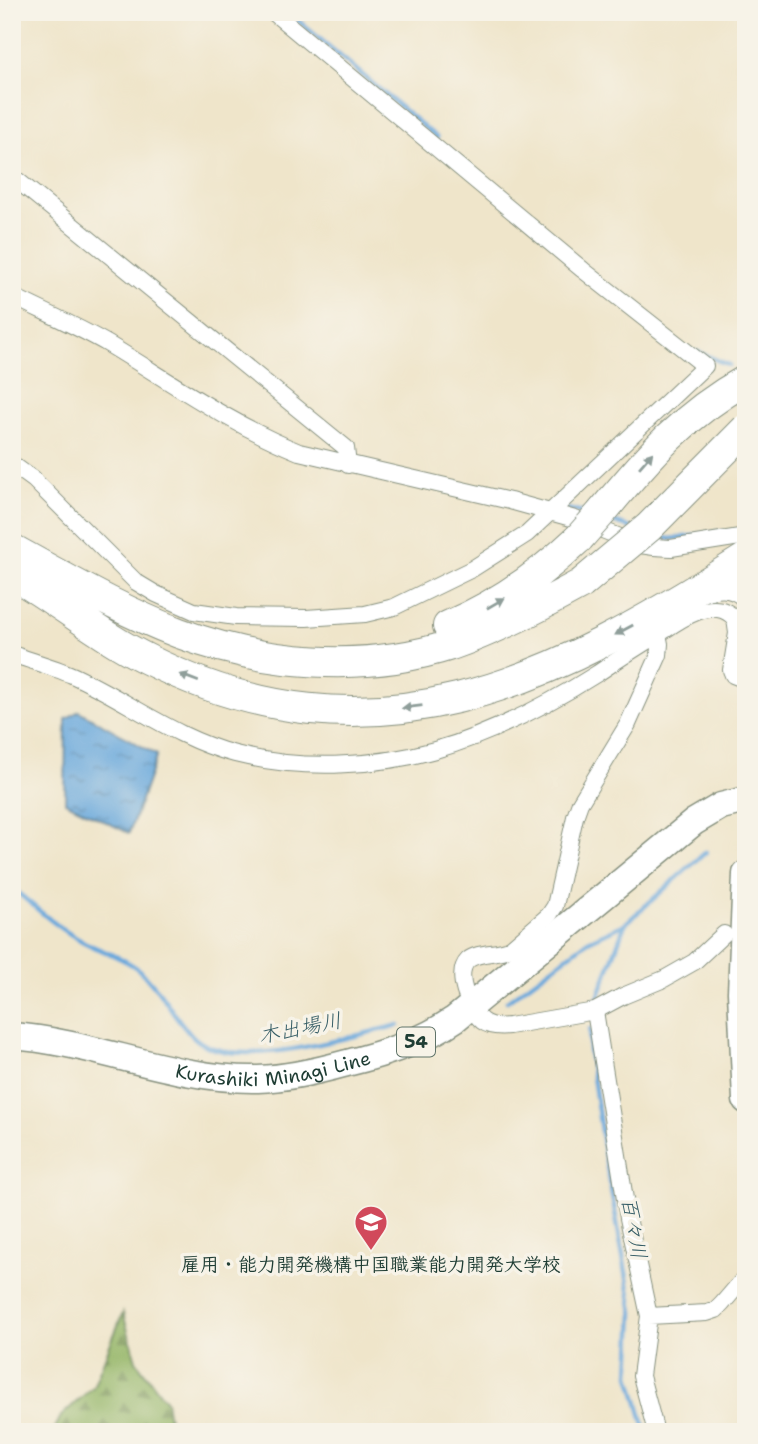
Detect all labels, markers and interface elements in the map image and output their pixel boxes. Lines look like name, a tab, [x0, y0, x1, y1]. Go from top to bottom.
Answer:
one-way arrow	[638, 451, 653, 468]
one-way arrow	[487, 597, 506, 609]
one-way arrow	[614, 624, 634, 636]
one-way arrow	[178, 672, 199, 683]
one-way arrow	[400, 702, 422, 713]
water label: 木出場川	[256, 1006, 344, 1050]
road number: 54	[397, 1028, 435, 1056]
street label: Kurashiki Minagi Line	[173, 1045, 373, 1092]
water label: 百々川	[615, 1195, 653, 1261]
school or university icon: 雇用・能力開発機構中国職業能力開発大学校	[352, 1203, 390, 1252]
place label: 雇用・能力開発機構中国職業能力開発大学校	[181, 1252, 561, 1277]

